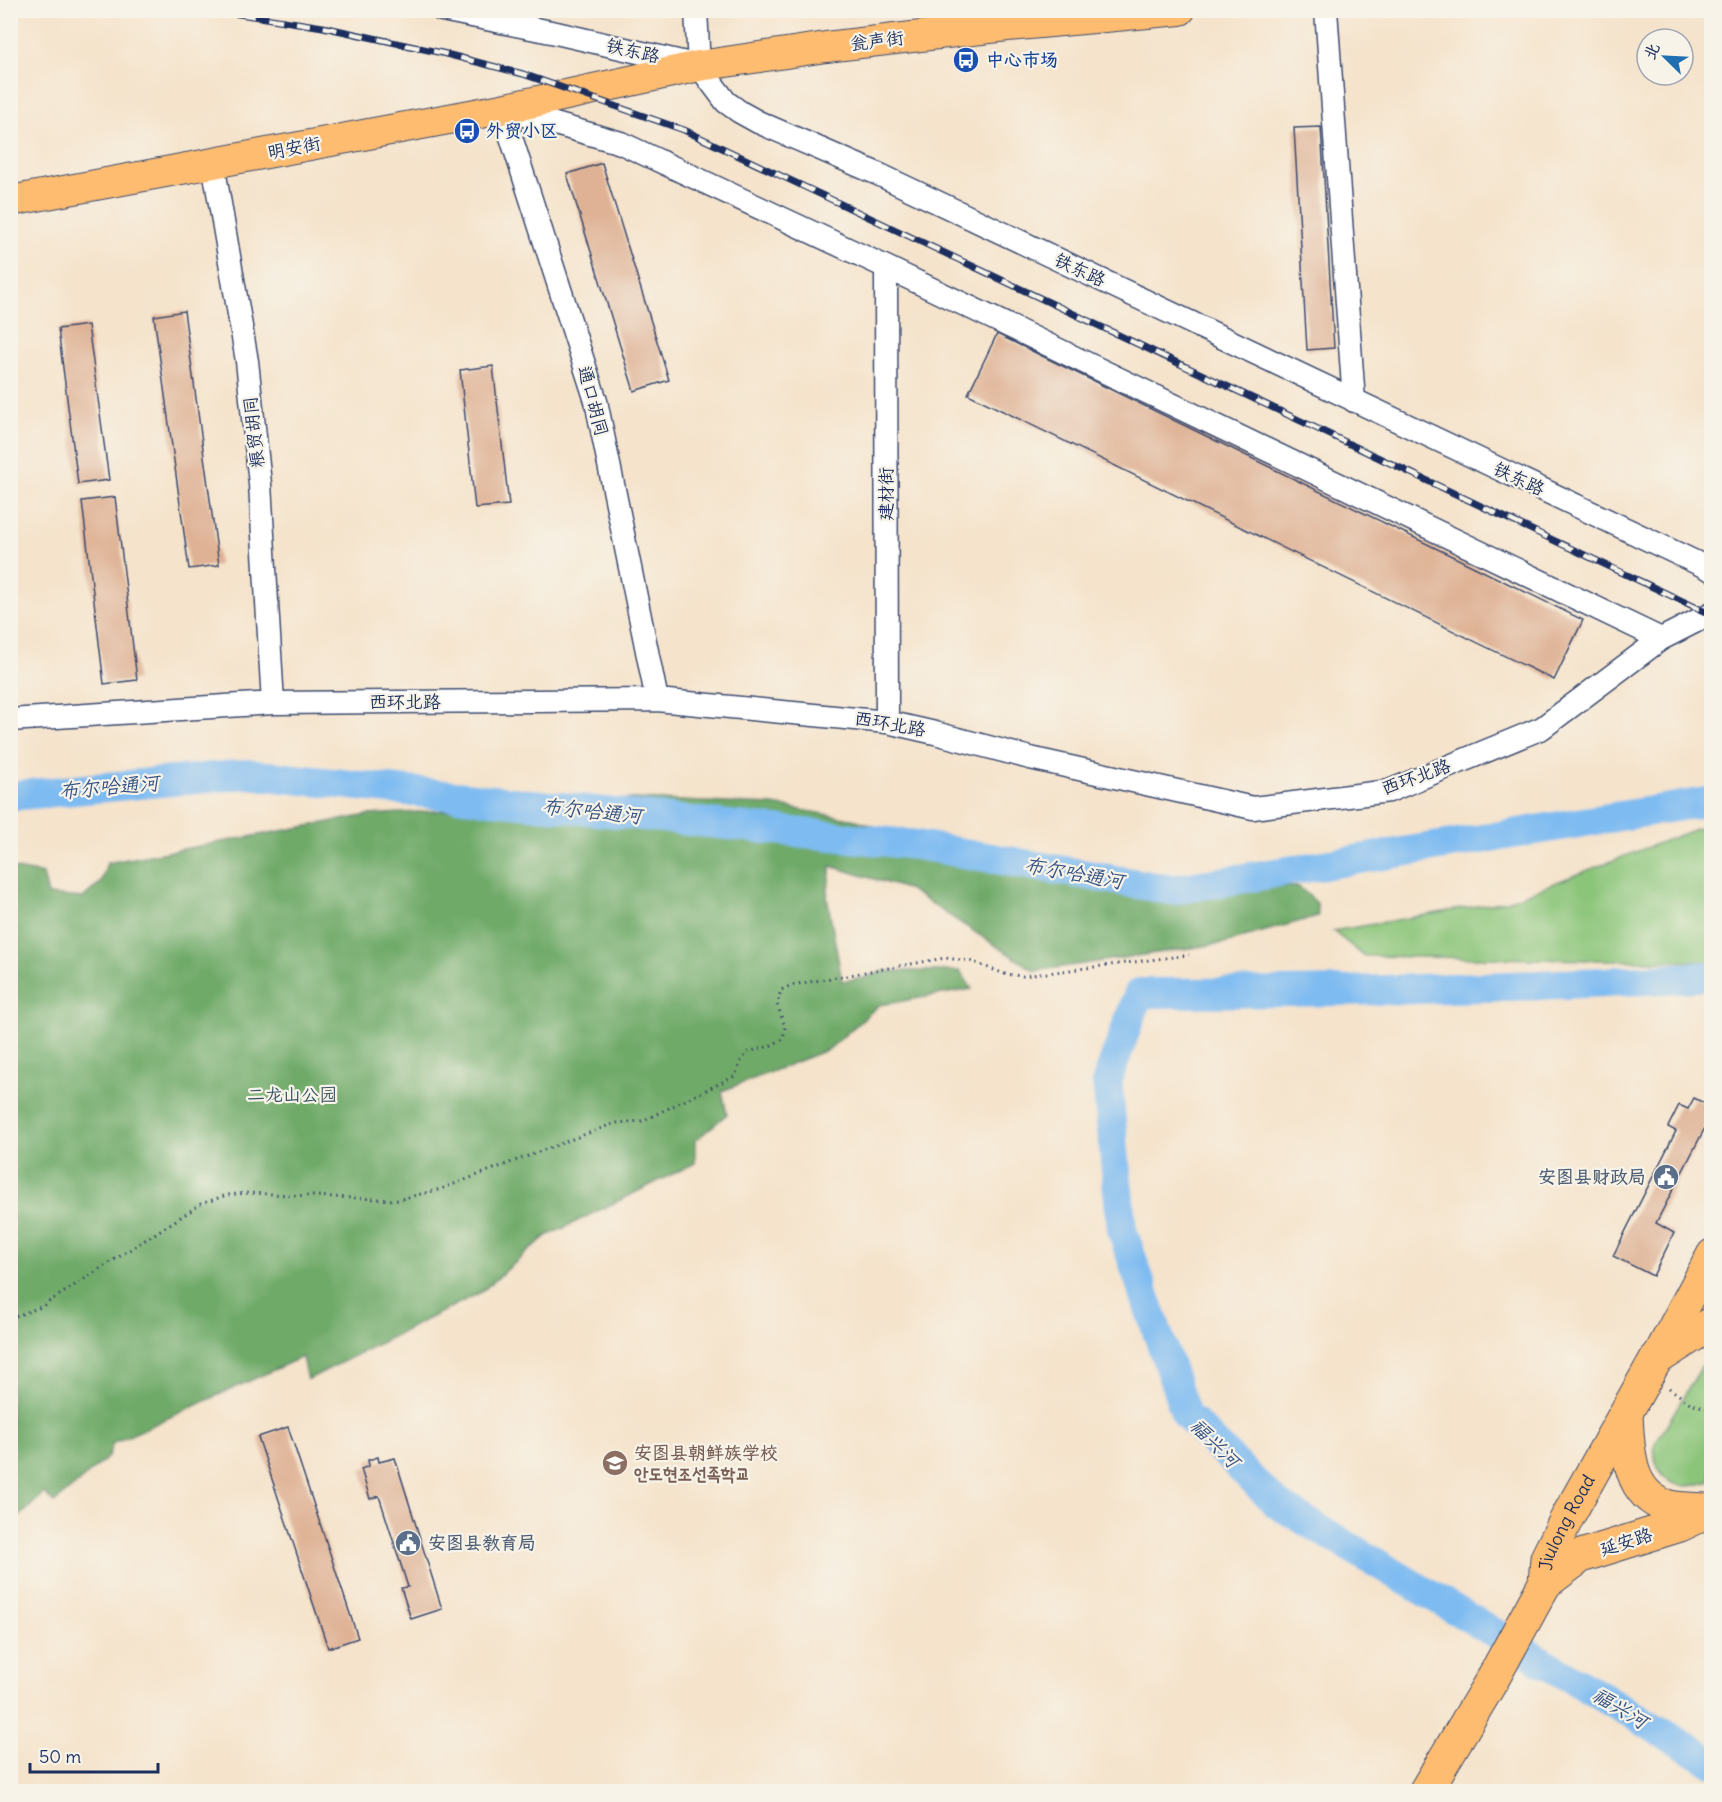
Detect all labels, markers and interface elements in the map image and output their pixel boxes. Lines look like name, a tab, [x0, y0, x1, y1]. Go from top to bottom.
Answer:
street label: 瓮声街	[849, 26, 905, 55]
north arrow	[1635, 27, 1695, 87]
street label: 铁东路	[604, 33, 662, 68]
text: 北	[1639, 40, 1664, 62]
bus stop icon: 中心市场	[951, 45, 981, 75]
place label: 中心市场	[986, 48, 1058, 71]
bus stop icon: 外贸小区	[452, 116, 482, 146]
place label: 外贸小区	[486, 119, 558, 142]
street label: 明安街	[265, 131, 323, 164]
street label: 铁东路	[1051, 248, 1110, 291]
street label: 通口胡同	[573, 363, 614, 439]
street label: 粮贸胡同	[238, 395, 269, 469]
street label: 铁东路	[1490, 457, 1549, 500]
street label: 建材街	[874, 467, 897, 521]
street label: 西环北路	[369, 690, 441, 713]
street label: 西环北路	[853, 706, 928, 741]
street label: 西环北路	[1378, 753, 1454, 800]
water label: 布尔哈通河	[58, 769, 163, 803]
water label: 布尔哈通河	[541, 793, 646, 828]
water label: 布尔哈通河	[1023, 852, 1128, 894]
park label: 二龙山公园	[247, 1083, 337, 1106]
public building icon: 安图县财政局	[1651, 1162, 1681, 1192]
place label: 安图县财政局	[1538, 1165, 1646, 1188]
water label: 福兴河	[1185, 1413, 1248, 1475]
place label: 安图县朝鲜族学校 안도현조선족학교	[634, 1441, 778, 1485]
school or university icon: 安图县朝鲜族学校 안도현조선족학교	[600, 1448, 630, 1478]
street label: Jiulong Road	[1534, 1470, 1600, 1572]
street label: 延安路	[1597, 1522, 1655, 1561]
public building icon: 安图县教育局	[393, 1528, 423, 1558]
place label: 安图县教育局	[428, 1531, 536, 1554]
water label: 福兴河	[1588, 1681, 1655, 1735]
scale bar	[30, 1736, 158, 1774]
text: 50 m	[39, 1745, 81, 1768]

